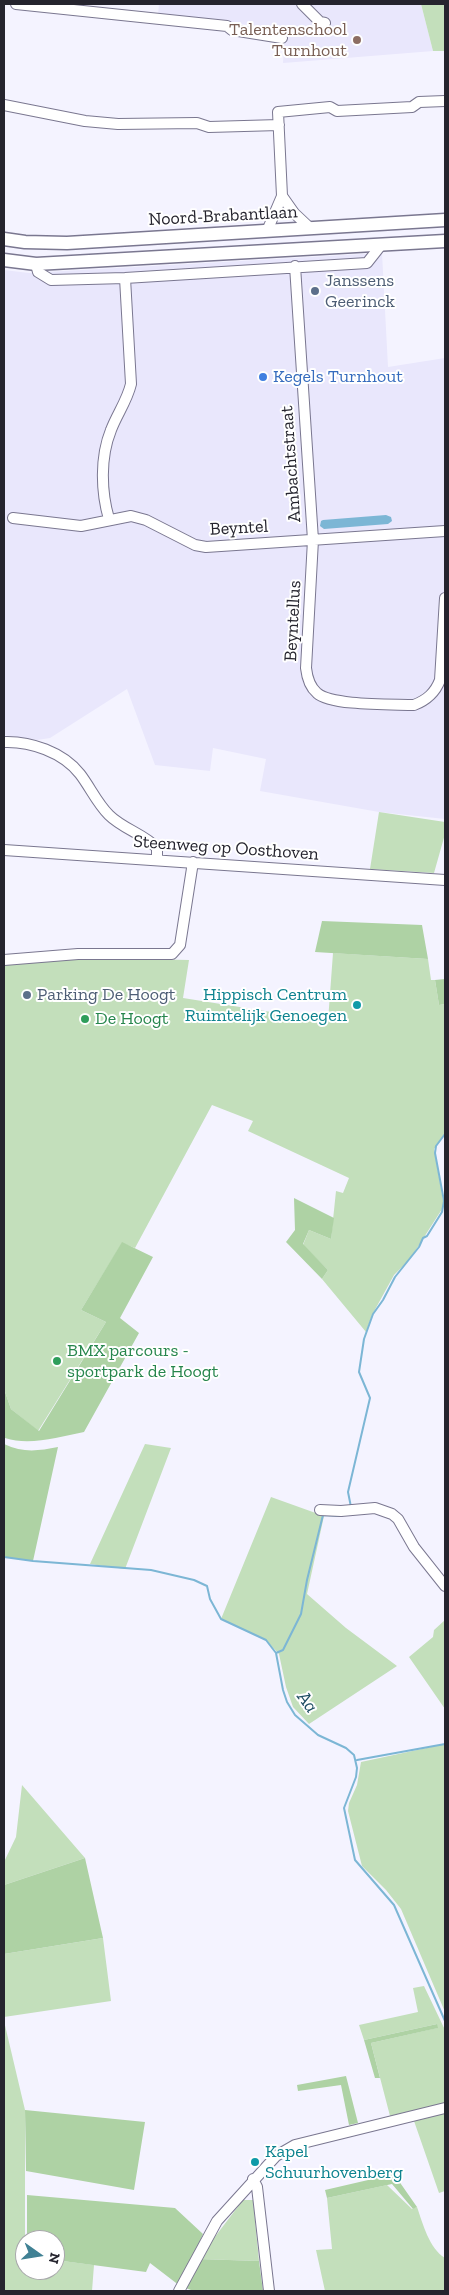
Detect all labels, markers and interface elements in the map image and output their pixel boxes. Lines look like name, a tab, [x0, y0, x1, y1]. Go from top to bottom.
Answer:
place label: Talentenschool Turnhout	[229, 19, 347, 62]
marker: Talentenschool Turnhout	[351, 34, 363, 46]
street label: Noord-Brabantlaan	[148, 201, 298, 231]
place label: Janssens Geerinck	[325, 270, 395, 312]
marker: Janssens Geerinck	[309, 285, 321, 297]
place label: Kegels Turnhout	[273, 366, 403, 388]
marker: Kegels Turnhout	[257, 371, 269, 383]
street label: Ambachtstraat	[276, 405, 306, 523]
street label: Beyntel	[209, 516, 269, 540]
street label: Beyntellus	[280, 580, 306, 662]
street label: Steenweg op Oosthoven	[132, 831, 320, 865]
place label: Parking De Hoogt	[37, 984, 175, 1006]
place label: Hippisch Centrum Ruimtelijk Genoegen	[185, 984, 347, 1026]
marker: Parking De Hoogt	[21, 989, 33, 1001]
marker: Hippisch Centrum Ruimtelijk Genoegen	[351, 999, 363, 1011]
place label: De Hoogt	[95, 1008, 168, 1030]
marker: De Hoogt	[79, 1013, 91, 1025]
place label: BMX parcours - sportpark de Hoogt	[67, 1340, 218, 1382]
marker: BMX parcours - sportpark de Hoogt	[51, 1355, 63, 1367]
water label: Aa	[292, 1687, 322, 1717]
place label: Kapel Schuurhovenberg	[265, 2141, 403, 2184]
marker: Kapel Schuurhovenberg	[249, 2156, 261, 2168]
north arrow	[15, 2230, 65, 2280]
text: N	[45, 2251, 64, 2265]

